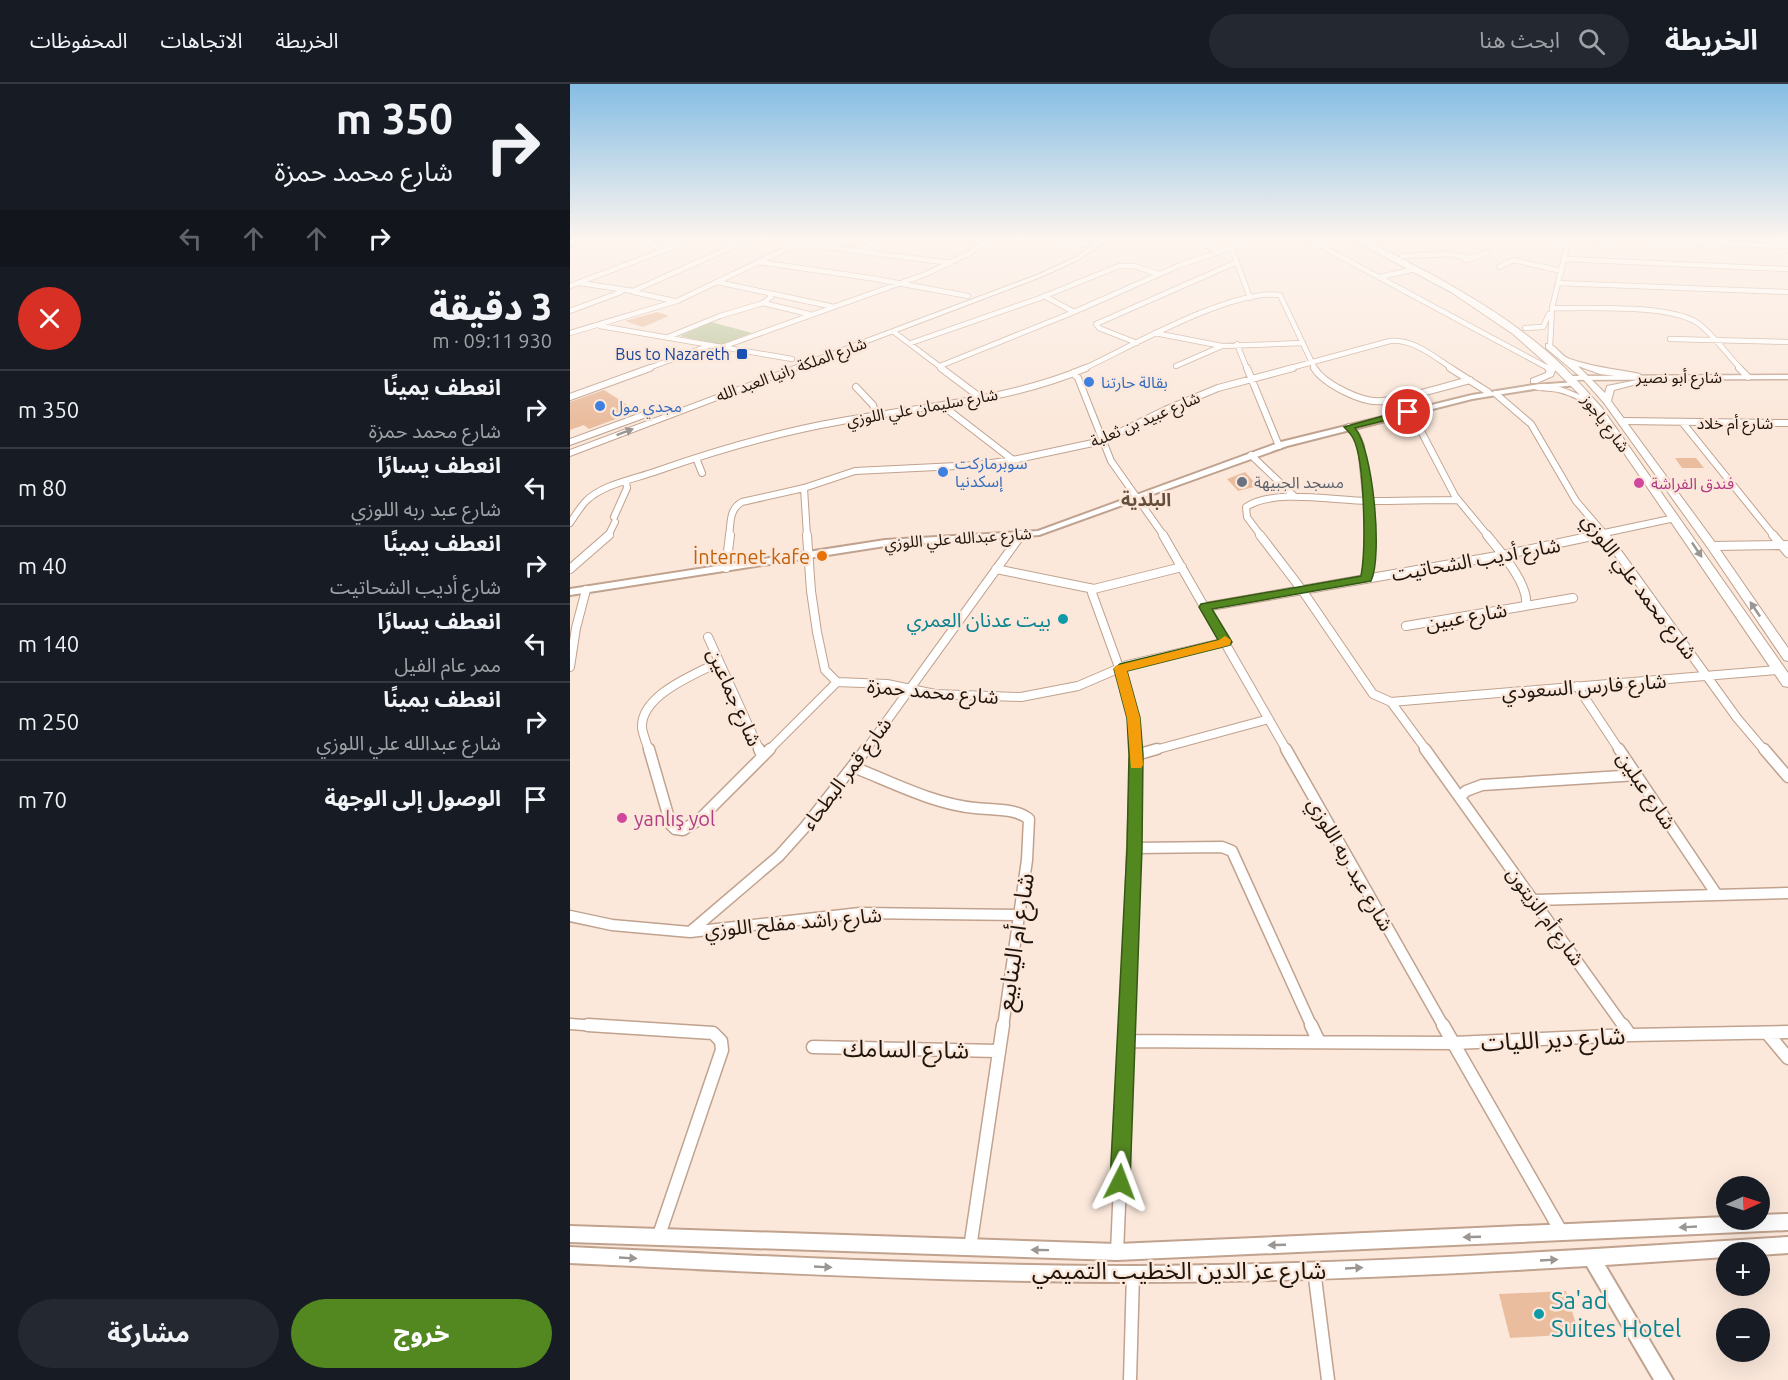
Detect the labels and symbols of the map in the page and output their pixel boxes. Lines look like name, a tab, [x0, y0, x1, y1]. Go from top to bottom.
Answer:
street label: شارع الملكة رانيا العبد الله	[713, 333, 870, 408]
place label: Bus to Nazareth	[615, 345, 730, 363]
marker: Bus to Nazareth	[735, 347, 749, 361]
street label: شارع أبو نصير	[1635, 368, 1722, 390]
place label: بقالة حارتنا	[1101, 373, 1168, 392]
marker: بقالة حارتنا	[1082, 375, 1096, 389]
street label: شارع سليمان علي اللوزي	[845, 385, 1000, 433]
pin	[1382, 386, 1433, 437]
street label: شارع عبيد بن ثعلبة	[1087, 388, 1204, 454]
street label: شارع ياجوز	[1575, 390, 1633, 458]
place label: مجدي مول	[612, 397, 682, 419]
marker: مجدي مول	[593, 399, 607, 413]
street label: شارع أم خلاد	[1697, 414, 1773, 436]
one-way arrow	[616, 427, 634, 437]
place label: سوبرماركت إسكدنيا	[955, 454, 1027, 492]
marker: سوبرماركت إسكدنيا	[936, 465, 950, 479]
place label: مسجد الجبيهة	[1254, 473, 1344, 492]
place label: فندق الفراشة	[1651, 474, 1734, 493]
marker: مسجد الجبيهة	[1235, 475, 1249, 489]
marker: فندق الفراشة	[1632, 476, 1646, 490]
district label: البلدية	[1121, 489, 1171, 510]
street label: شارع محمد علي اللوزي	[1574, 508, 1702, 666]
street label: شارع عبدالله علي اللوزي	[884, 524, 1033, 556]
street label: شارع أديب الشحاتيت	[1390, 533, 1563, 589]
one-way arrow	[1691, 542, 1702, 558]
place label: İnternet kafe	[693, 545, 810, 568]
marker: İnternet kafe	[815, 549, 829, 563]
street label: شارع عبين	[1423, 598, 1509, 638]
one-way arrow	[1750, 601, 1761, 617]
place label: بيت عدنان العمري	[906, 608, 1051, 635]
marker: بيت عدنان العمري	[1056, 612, 1070, 626]
street label: شارع جماعين	[700, 644, 767, 751]
street label: شارع فارس السعودي	[1501, 669, 1668, 708]
street label: شارع محمد حمزة	[866, 674, 1000, 712]
street label: شارع قمر البطحاء	[796, 712, 899, 836]
street label: شارع عبلين	[1609, 747, 1681, 835]
street label: شارع عبد ربه اللوزي	[1300, 793, 1398, 937]
place label: yanlış yol	[634, 807, 715, 830]
marker: yanlış yol	[615, 811, 629, 825]
street label: شارع أم الزيتون	[1499, 862, 1590, 972]
street label: شارع أم الينابيع	[989, 871, 1044, 1014]
street label: شارع راشد مفلح اللوزي	[703, 903, 883, 946]
street label: شارع دير الليات	[1480, 1022, 1626, 1060]
street label: شارع السامك	[843, 1034, 969, 1068]
position arrow	[1088, 1150, 1152, 1214]
north arrow	[1716, 1176, 1770, 1230]
one-way arrow	[1678, 1222, 1697, 1231]
one-way arrow	[1462, 1232, 1481, 1241]
one-way arrow	[1267, 1240, 1286, 1249]
one-way arrow	[1031, 1245, 1050, 1255]
one-way arrow	[619, 1253, 638, 1262]
one-way arrow	[1539, 1255, 1558, 1264]
street label: شارع عز الدين الخطيب التميمي	[1032, 1257, 1326, 1289]
one-way arrow	[814, 1263, 833, 1272]
one-way arrow	[1345, 1264, 1364, 1273]
place label: Sa'ad Suites Hotel	[1551, 1287, 1681, 1342]
marker: Sa'ad Suites Hotel	[1532, 1307, 1546, 1321]

